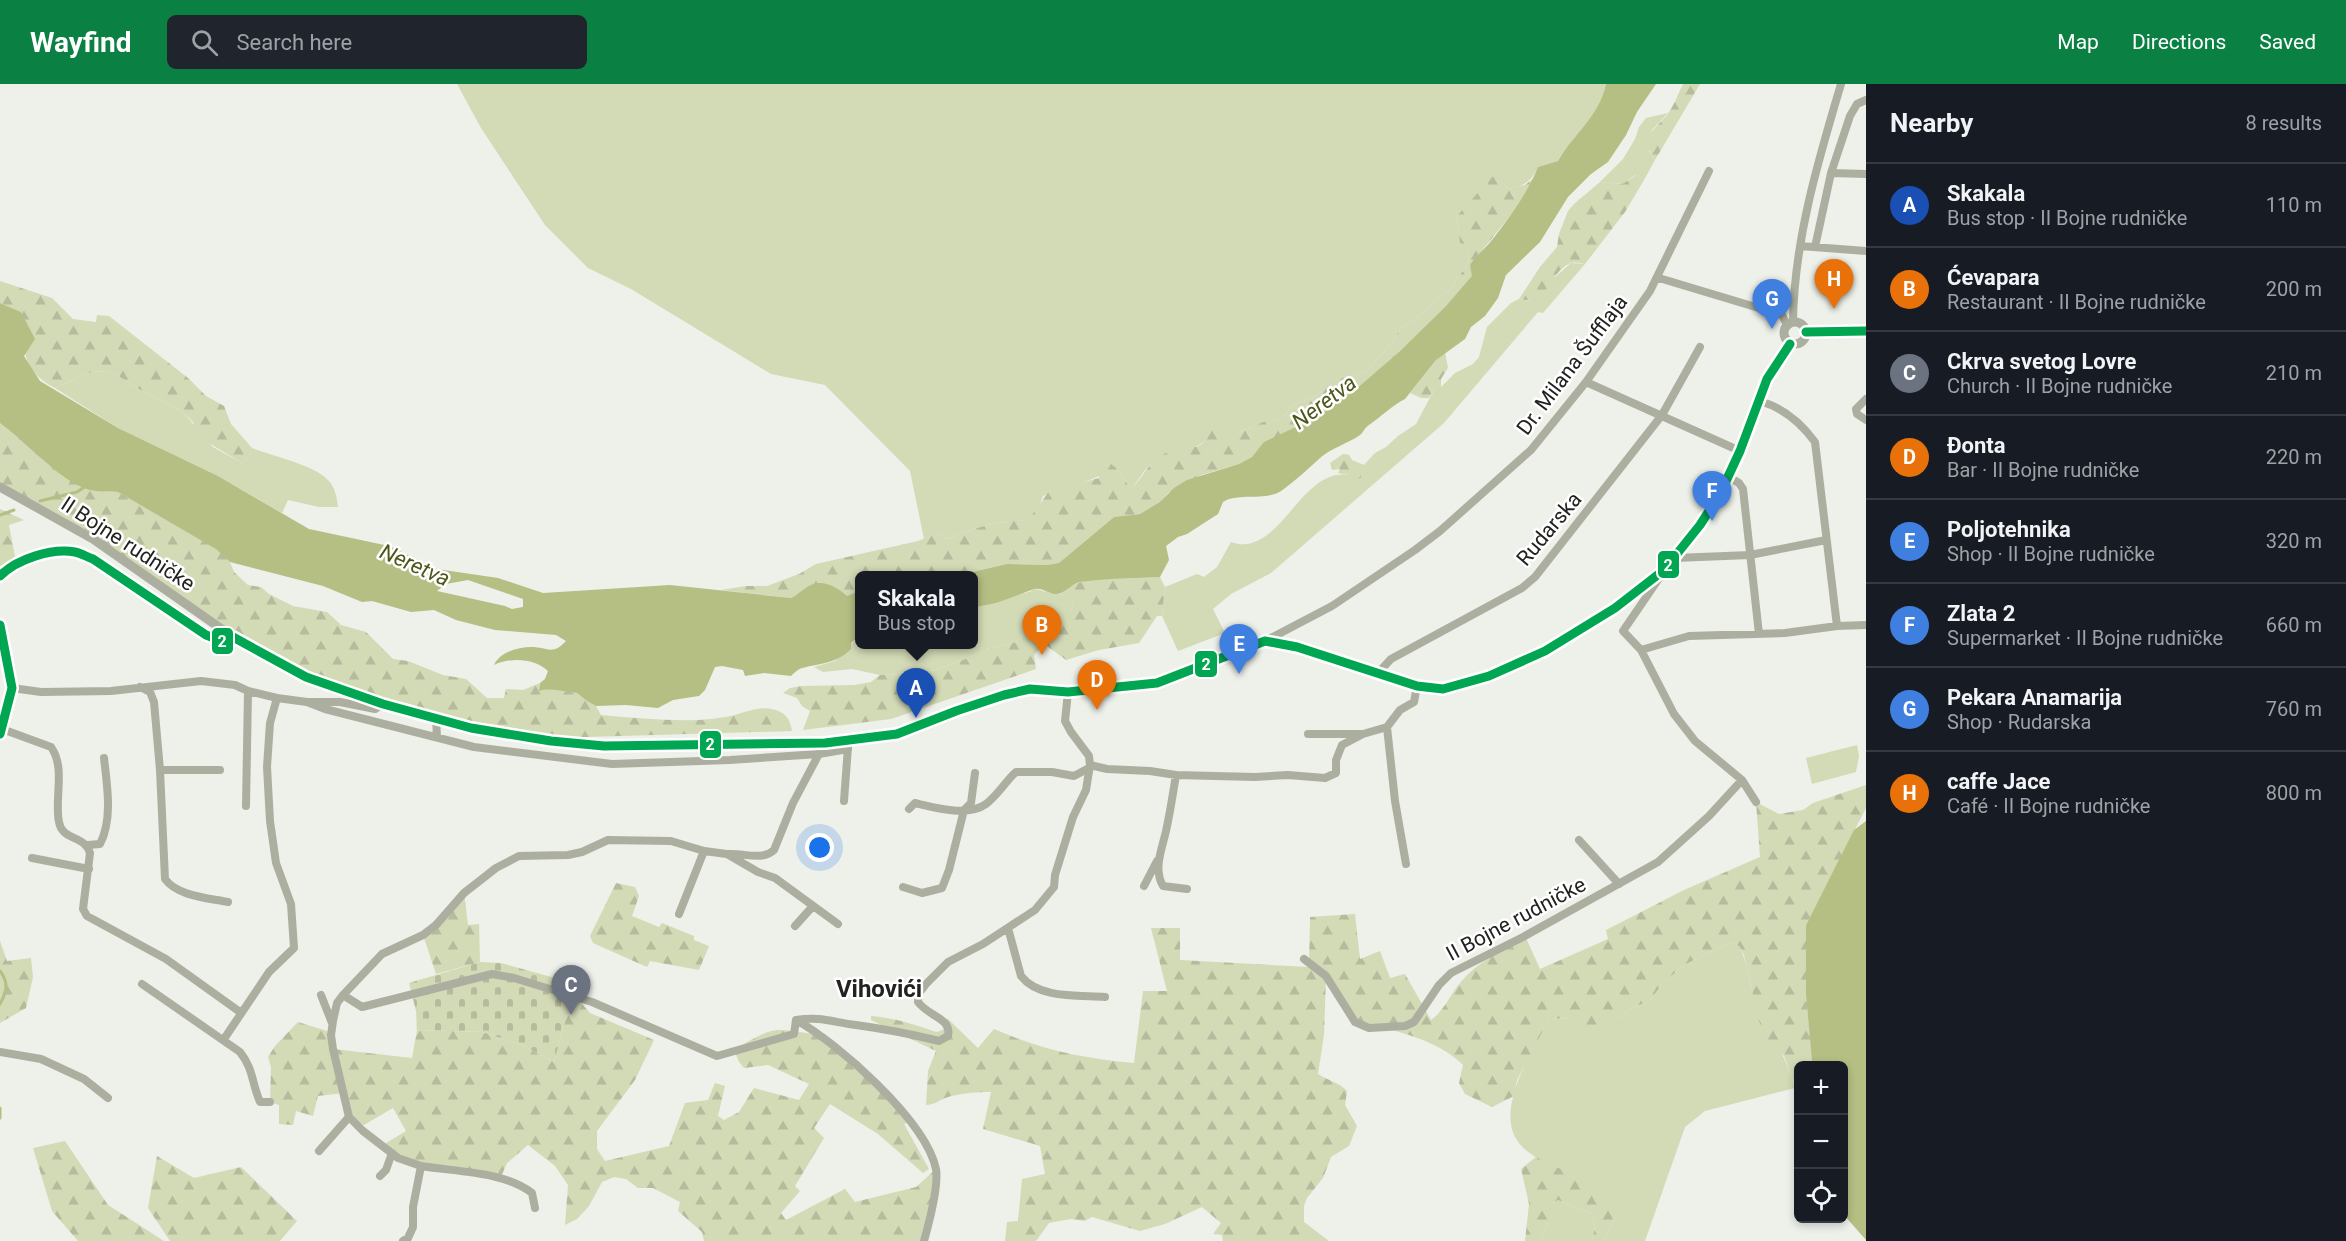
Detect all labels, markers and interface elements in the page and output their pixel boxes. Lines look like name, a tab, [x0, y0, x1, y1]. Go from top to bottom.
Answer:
search box	[167, 15, 587, 69]
text: Wayfind	[30, 26, 131, 59]
icon: search	[188, 26, 221, 59]
text: Search here	[236, 30, 352, 55]
text: Map	[2057, 30, 2099, 54]
text: Directions	[2132, 30, 2226, 54]
text: Saved	[2259, 30, 2316, 54]
text: Nearby	[1890, 108, 1973, 138]
text: 8 results	[2246, 111, 2322, 135]
text: Skakala	[1947, 181, 2025, 206]
text: A	[1903, 193, 1916, 217]
text: 110 m	[2266, 193, 2322, 217]
text: Bus stop · II Bojne rudničke	[1947, 206, 2187, 230]
pin: H	[1814, 260, 1854, 309]
text: Ćevapara	[1947, 265, 2040, 290]
text: B	[1903, 277, 1916, 301]
text: 200 m	[2266, 277, 2322, 301]
pin: G	[1752, 280, 1792, 329]
text: Restaurant · II Bojne rudničke	[1947, 290, 2206, 314]
street label: Dr. Milana Šufflaja	[1512, 291, 1632, 439]
text: Ckrva svetog Lovre	[1947, 349, 2136, 374]
text: C	[1903, 361, 1916, 385]
text: 210 m	[2266, 361, 2322, 385]
water label: Neretva	[1287, 370, 1361, 434]
text: Church · II Bojne rudničke	[1947, 374, 2172, 398]
text: Đonta	[1947, 433, 2006, 458]
text: D	[1903, 445, 1916, 469]
text: 220 m	[2266, 445, 2322, 469]
text: Bar · II Bojne rudničke	[1947, 458, 2139, 482]
pin: F	[1692, 472, 1732, 521]
street label: Rudarska	[1512, 488, 1586, 570]
street label: II Bojne rudničke	[57, 492, 199, 596]
text: Poljotehnika	[1947, 517, 2071, 542]
text: E	[1904, 529, 1915, 553]
text: 320 m	[2266, 529, 2322, 553]
water label: Neretva	[376, 539, 454, 591]
text: Shop · II Bojne rudničke	[1947, 542, 2155, 566]
line badge: 2	[1657, 550, 1680, 579]
text: 2	[1663, 556, 1673, 575]
popup	[855, 571, 978, 649]
text: Skakala	[877, 586, 956, 611]
text: Zlata 2	[1947, 601, 2015, 626]
pin: B	[1022, 606, 1062, 655]
text: Bus stop	[877, 611, 955, 635]
text: F	[1904, 613, 1915, 637]
text: 660 m	[2266, 613, 2322, 637]
pin: E	[1220, 624, 1258, 674]
text: Supermarket · II Bojne rudničke	[1947, 626, 2223, 650]
line badge: 2	[211, 627, 234, 655]
text: 2	[217, 632, 227, 651]
line badge: 2	[1194, 650, 1218, 678]
text: 2	[1201, 655, 1211, 674]
pin: D	[1078, 660, 1116, 710]
pin: A	[896, 668, 936, 718]
text: Pekara Anamarija	[1947, 685, 2122, 710]
text: G	[1903, 697, 1916, 721]
text: 760 m	[2266, 697, 2322, 721]
text: Shop · Rudarska	[1947, 710, 2091, 734]
line badge: 2	[699, 730, 722, 759]
text: 2	[705, 735, 715, 754]
text: caffe Jace	[1947, 769, 2050, 794]
text: H	[1902, 781, 1917, 805]
text: 800 m	[2266, 781, 2322, 805]
text: Café · II Bojne rudničke	[1947, 794, 2150, 818]
your location	[805, 833, 834, 862]
street label: II Bojne rudničke	[1442, 872, 1590, 966]
pin: C	[552, 966, 590, 1015]
district label: Vihovići	[836, 975, 922, 1003]
map controls	[1794, 1061, 1848, 1223]
button: +	[1794, 1061, 1848, 1115]
button: −	[1794, 1115, 1848, 1169]
button: locate	[1794, 1169, 1848, 1223]

